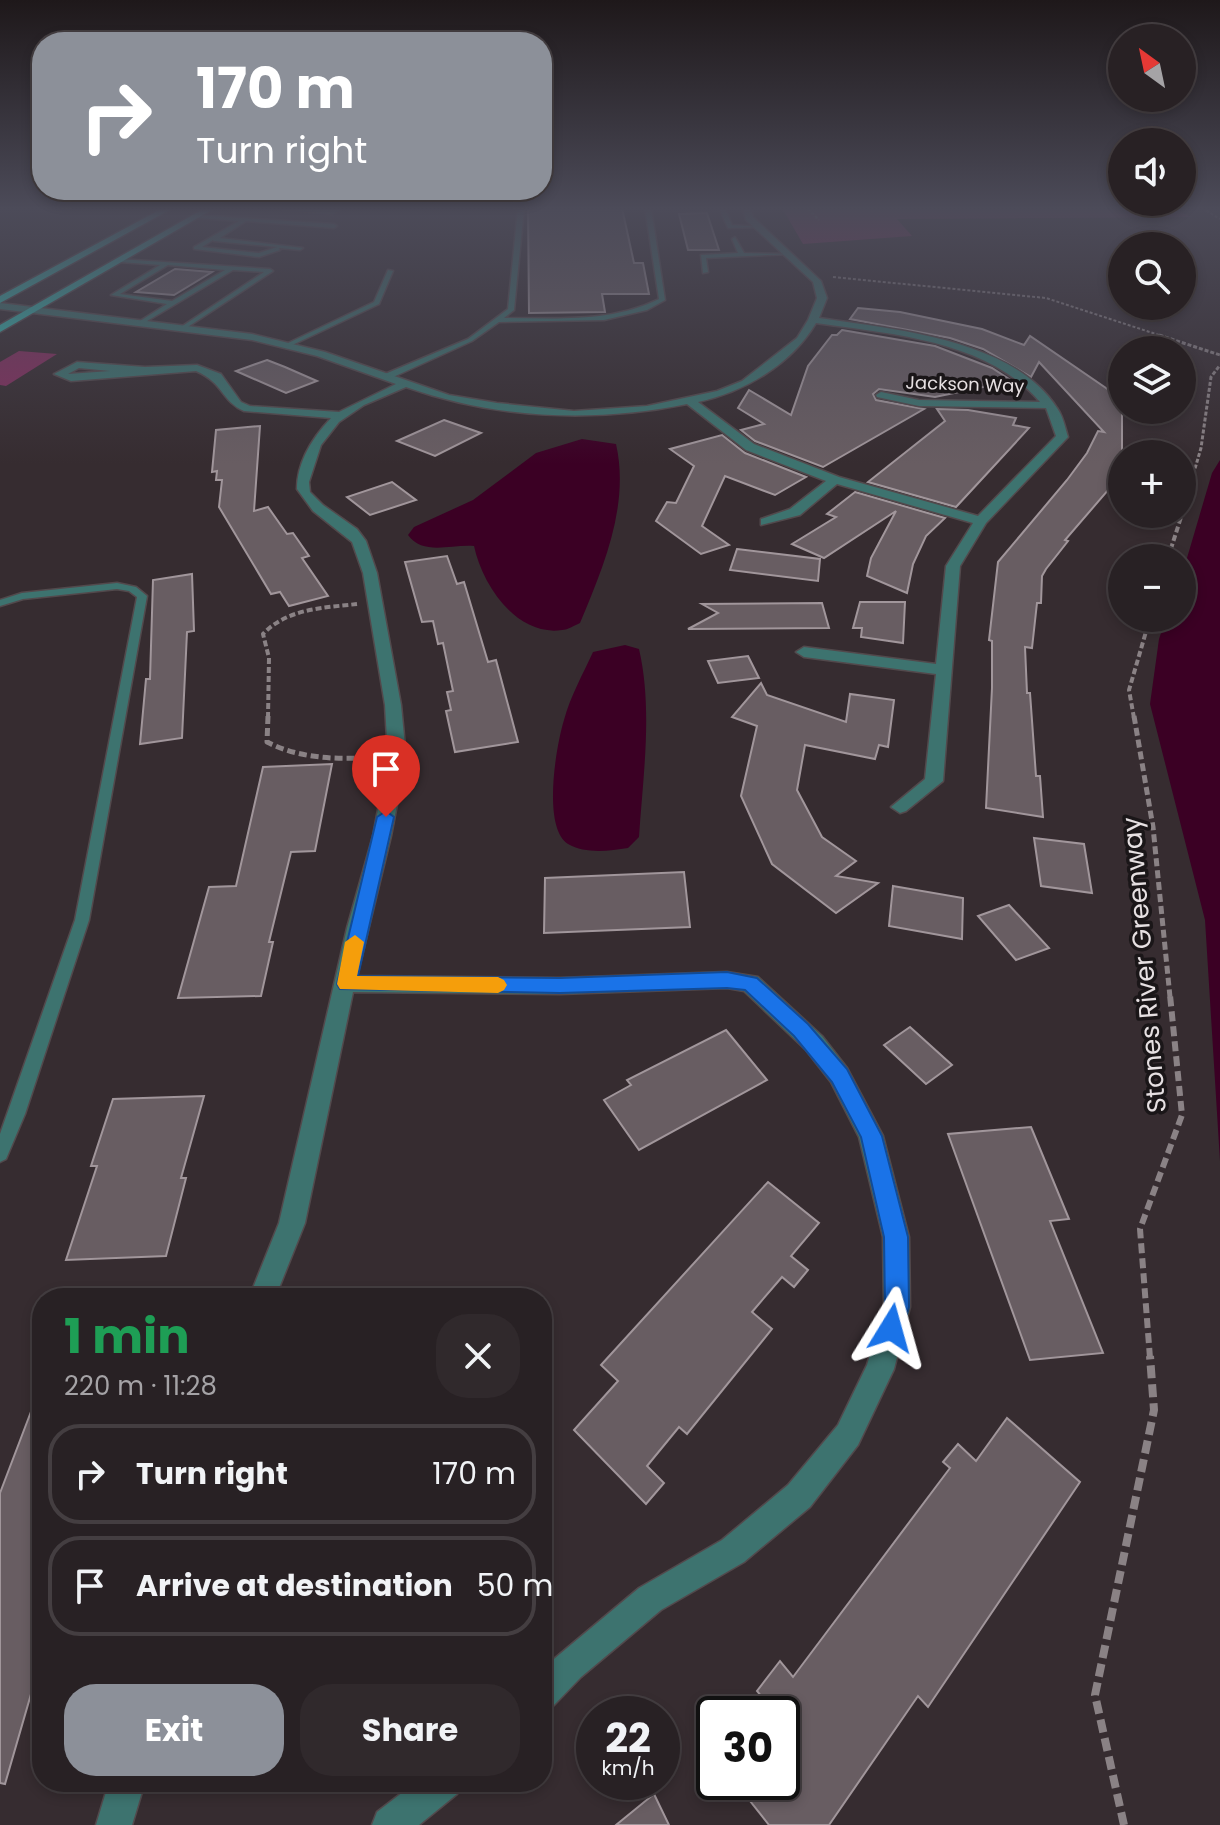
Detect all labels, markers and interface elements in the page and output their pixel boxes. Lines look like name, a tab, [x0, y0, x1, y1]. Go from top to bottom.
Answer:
north arrow	[1108, 24, 1196, 112]
map controls	[1108, 24, 1196, 632]
text: 170 m	[196, 49, 355, 128]
icon: right	[64, 64, 168, 168]
text: Turn right	[196, 125, 367, 176]
button: sound	[1108, 128, 1196, 216]
button: search	[1108, 232, 1196, 320]
button: layers	[1108, 336, 1196, 424]
street label: Jackson Way	[905, 369, 1025, 399]
button: +	[1108, 440, 1196, 528]
button: −	[1108, 544, 1196, 632]
pin	[352, 735, 420, 817]
icon: arrive	[364, 747, 408, 791]
street label: Stones River Greenway	[1113, 815, 1175, 1114]
position arrow	[849, 1286, 933, 1370]
text: 1 min	[64, 1303, 190, 1370]
button: close	[436, 1314, 520, 1398]
text: 220 m · 11:28	[64, 1368, 217, 1404]
icon: right	[68, 1452, 112, 1496]
text: Turn right	[136, 1452, 288, 1495]
text: 170 m	[432, 1452, 516, 1495]
icon: arrive	[68, 1564, 112, 1608]
text: Arrive at destination	[136, 1564, 453, 1607]
text: 50 m	[477, 1564, 553, 1607]
button: Exit	[64, 1684, 284, 1776]
button: Share	[300, 1684, 520, 1776]
speed limit sign: 30	[696, 1696, 800, 1800]
text: 22	[605, 1710, 651, 1766]
text: km/h	[601, 1754, 655, 1782]

